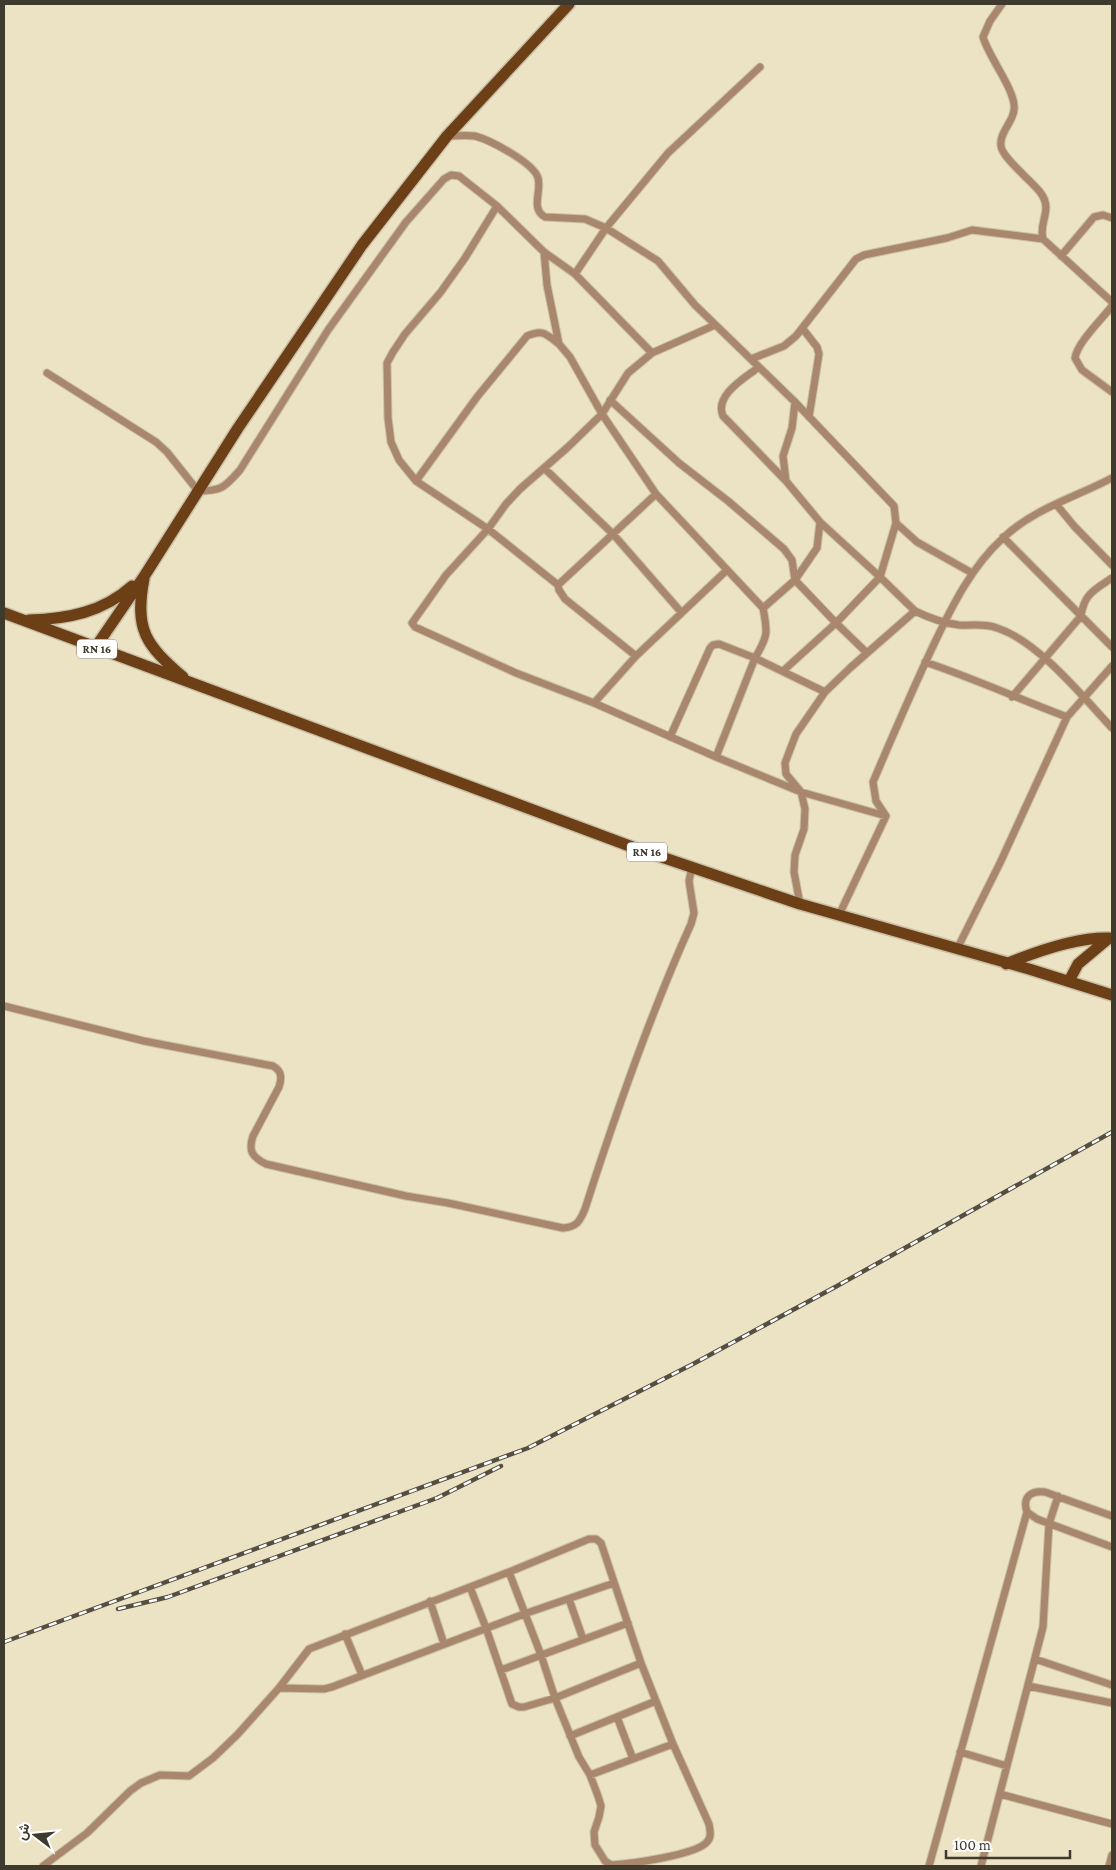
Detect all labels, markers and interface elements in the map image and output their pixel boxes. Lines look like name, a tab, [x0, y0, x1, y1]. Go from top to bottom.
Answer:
road number: RN 16	[77, 640, 117, 659]
road number: RN 16	[627, 842, 667, 862]
north arrow	[10, 1810, 60, 1860]
text: ش	[12, 1821, 34, 1842]
scale bar	[946, 1828, 1070, 1860]
text: 100 m	[954, 1837, 991, 1853]

